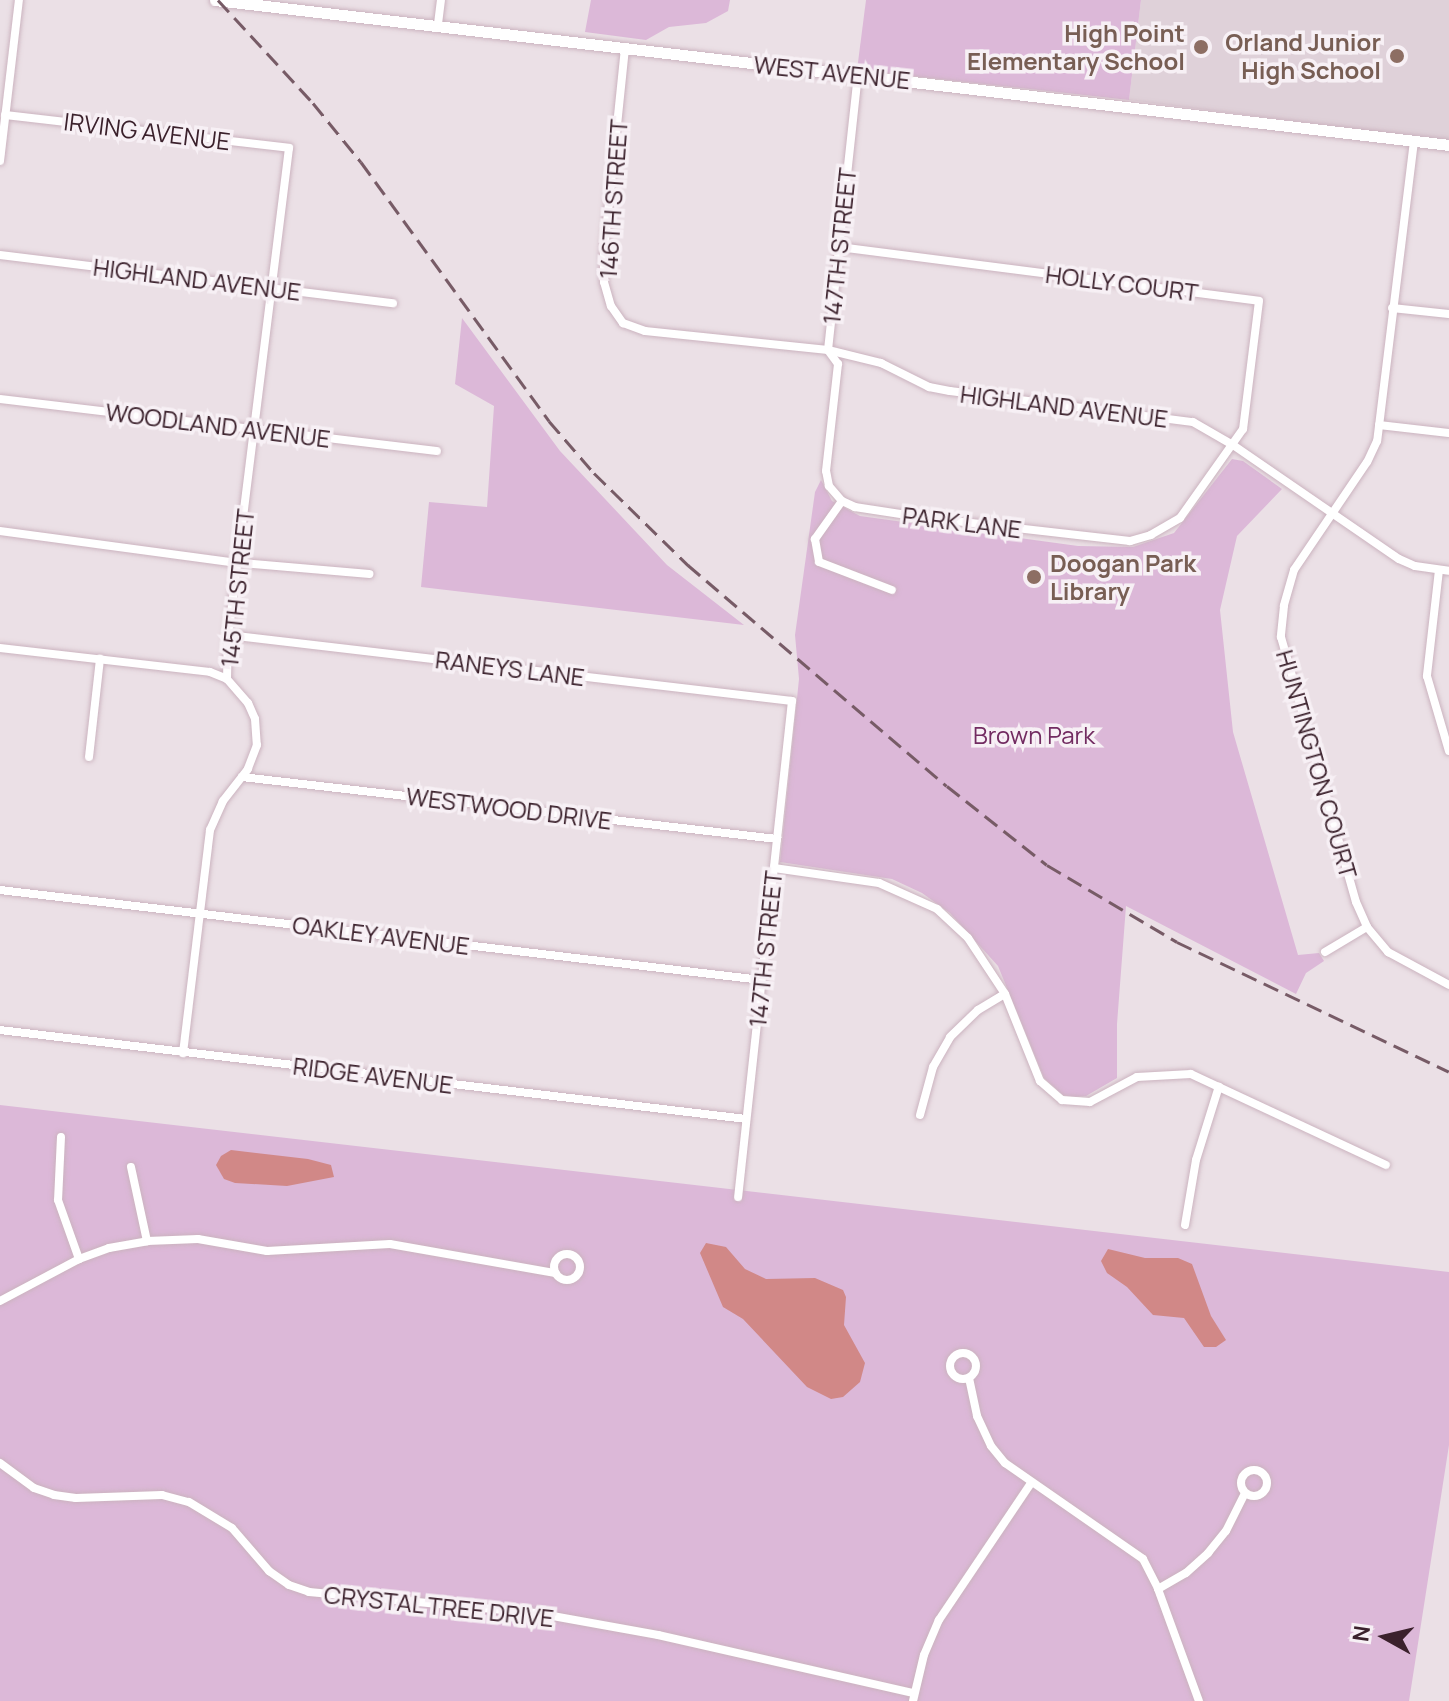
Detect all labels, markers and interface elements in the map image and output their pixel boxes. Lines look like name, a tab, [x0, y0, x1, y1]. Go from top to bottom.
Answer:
place label: High Point Elementary School	[967, 19, 1185, 75]
place label: Orland Junior High School	[1225, 28, 1381, 84]
marker: High Point Elementary School	[1192, 38, 1210, 56]
marker: Orland Junior High School	[1388, 47, 1406, 65]
street label: WEST AVENUE	[752, 49, 912, 95]
street label: IRVING AVENUE	[62, 106, 232, 156]
street label: 146TH STREET	[593, 118, 633, 280]
street label: 147TH STREET	[816, 166, 862, 326]
street label: HIGHLAND AVENUE	[92, 252, 302, 306]
street label: HOLLY COURT	[1043, 259, 1201, 307]
street label: HIGHLAND AVENUE	[959, 379, 1169, 433]
street label: WOODLAND AVENUE	[104, 397, 332, 453]
street label: PARK LANE	[901, 500, 1023, 544]
street label: 145TH STREET	[214, 508, 260, 668]
place label: Doogan Park Library	[1050, 549, 1196, 605]
marker: Doogan Park Library	[1025, 568, 1043, 586]
street label: RANEYS LANE	[434, 645, 586, 691]
street label: HUNTINGTON COURT	[1271, 646, 1363, 882]
park label: Brown Park	[973, 721, 1095, 749]
street label: WESTWOOD DRIVE	[404, 781, 614, 835]
street label: 147TH STREET	[742, 869, 788, 1029]
street label: OAKLEY AVENUE	[290, 910, 472, 960]
street label: RIDGE AVENUE	[291, 1051, 455, 1099]
street label: CRYSTAL TREE DRIVE	[322, 1580, 556, 1632]
north arrow	[1345, 1597, 1425, 1677]
text: N	[1345, 1624, 1377, 1644]

